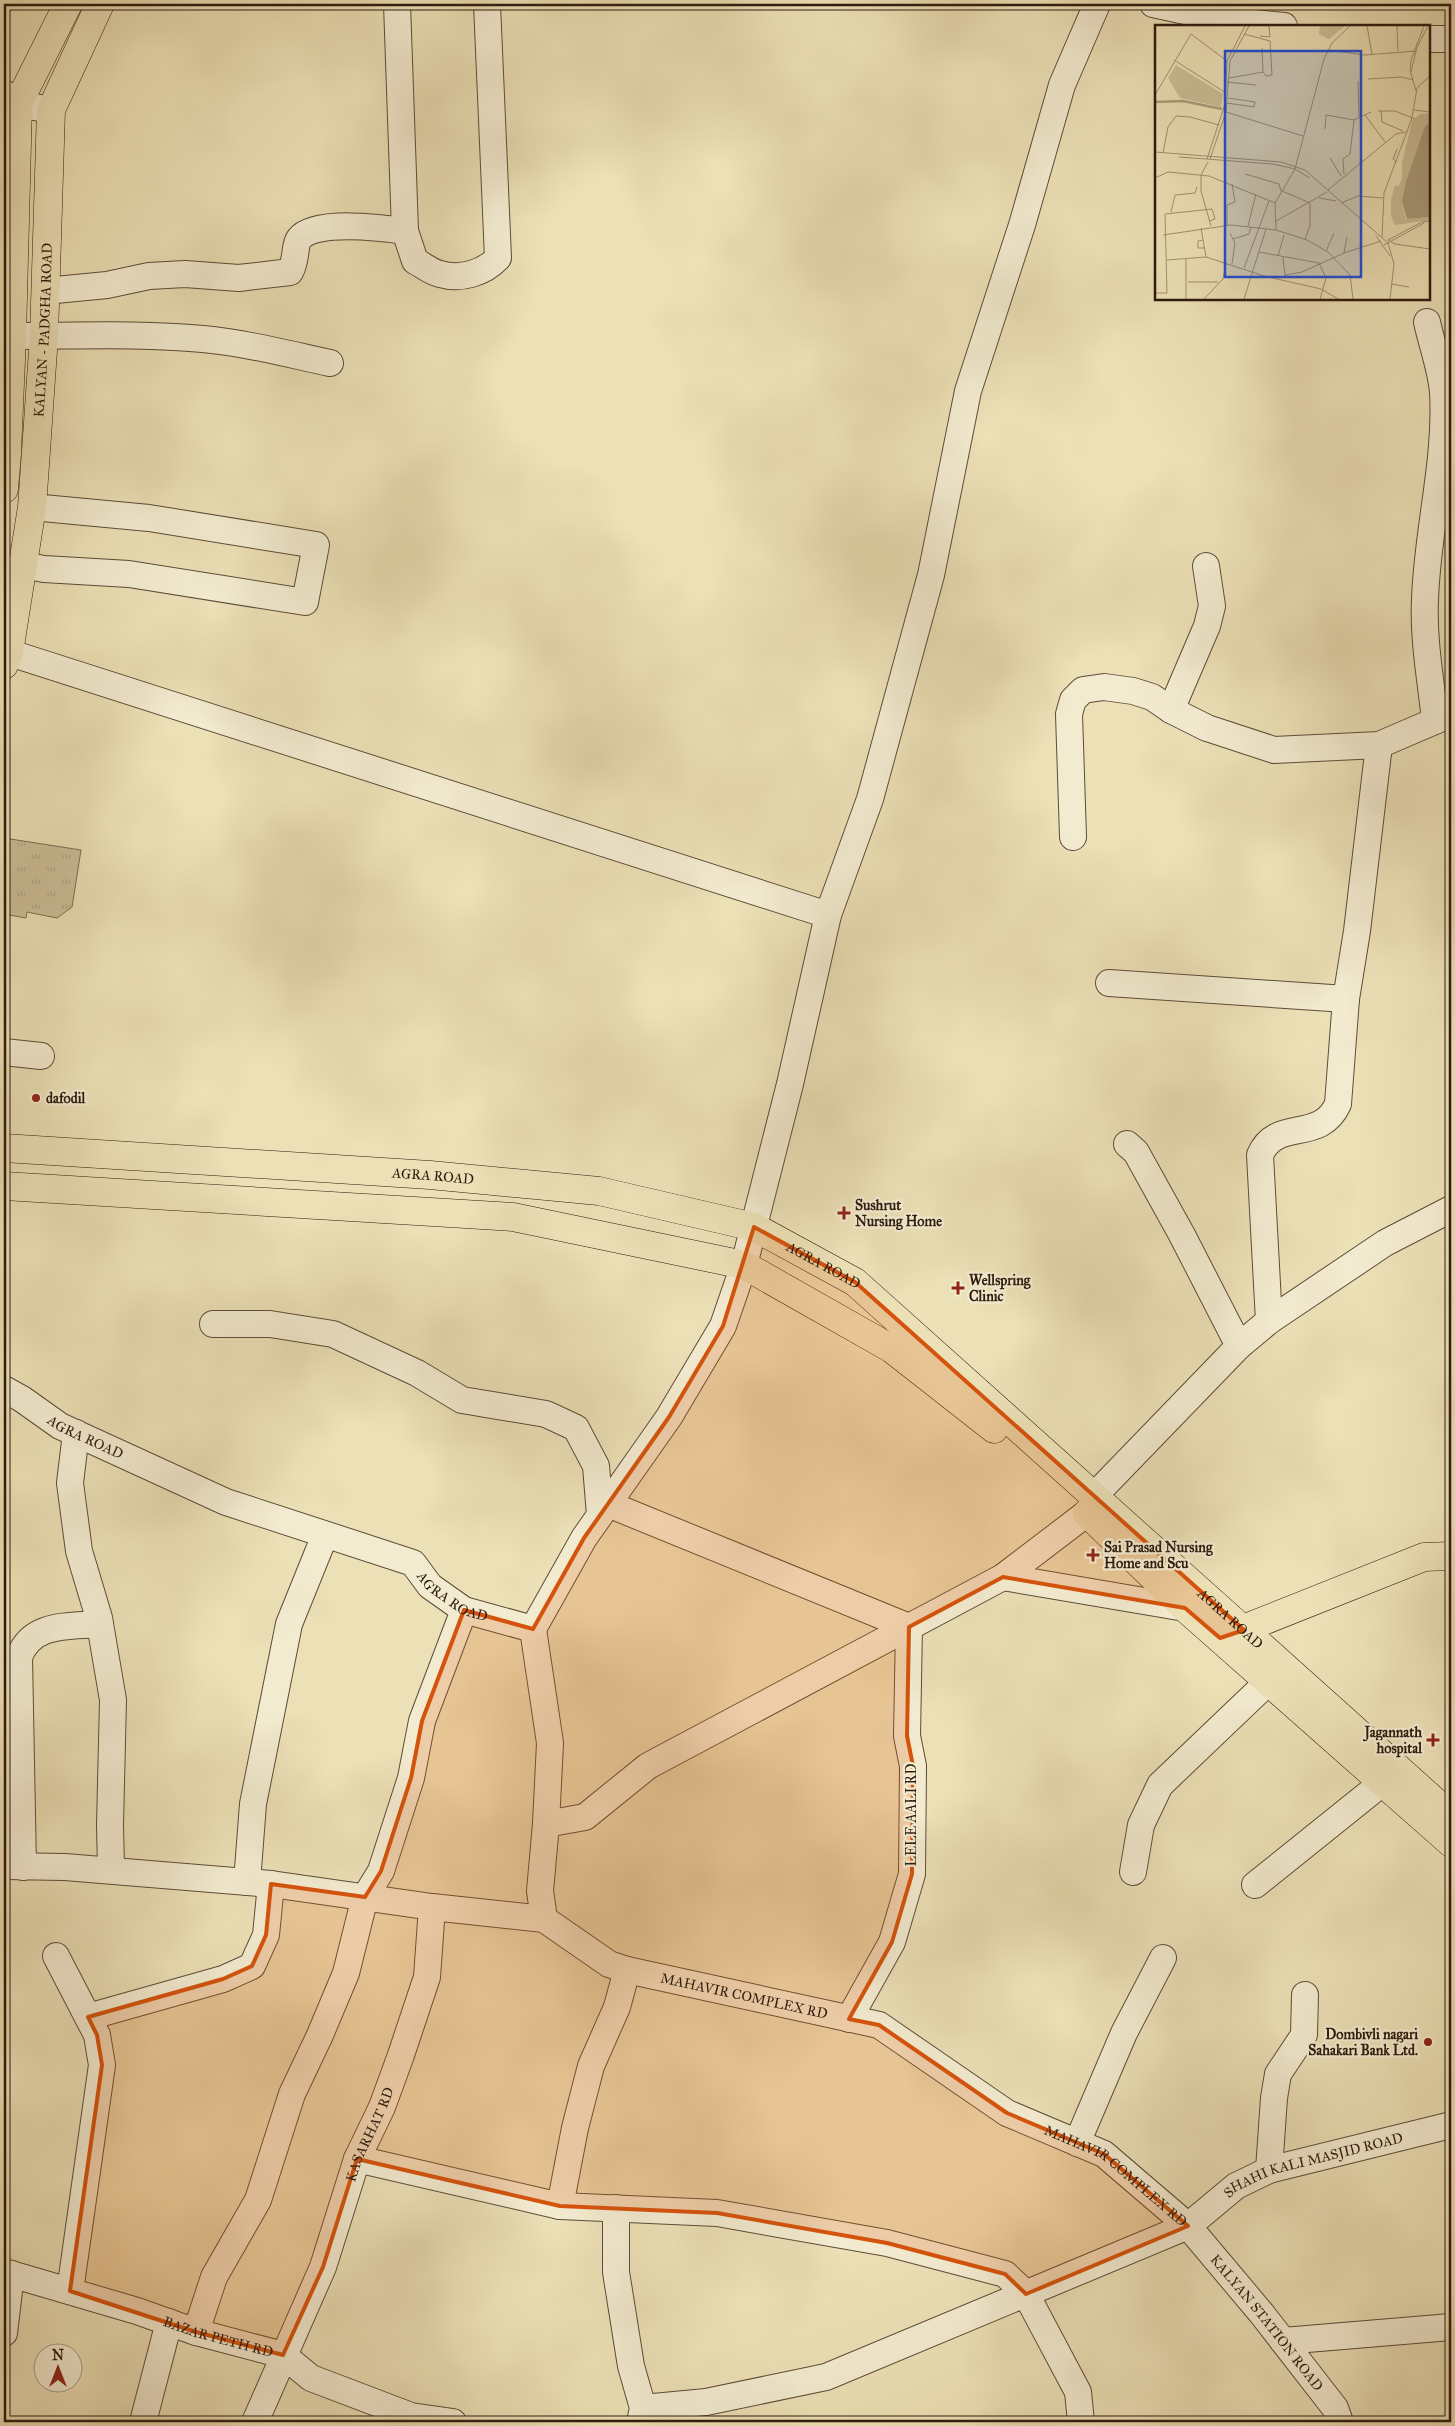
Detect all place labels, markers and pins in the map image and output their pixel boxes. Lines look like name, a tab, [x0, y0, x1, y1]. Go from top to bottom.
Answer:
place label: dafodil	[46, 1090, 87, 1107]
marker: dafodil	[30, 1092, 42, 1104]
place label: Sushrut Nursing Home	[855, 1197, 942, 1231]
marker: Sushrut Nursing Home	[837, 1206, 851, 1220]
place label: Wellspring Clinic	[969, 1272, 1031, 1305]
marker: Wellspring Clinic	[951, 1281, 965, 1295]
place label: Sai Prasad Nursing Home and Scu	[1104, 1539, 1213, 1572]
marker: Sai Prasad Nursing Home and Scu	[1086, 1548, 1100, 1562]
place label: Jagannath hospital	[1363, 1724, 1423, 1758]
marker: Jagannath hospital	[1426, 1733, 1440, 1747]
place label: Dombivli nagari Sahakari Bank Ltd.	[1308, 2026, 1418, 2059]
marker: Dombivli nagari Sahakari Bank Ltd.	[1422, 2036, 1434, 2048]

